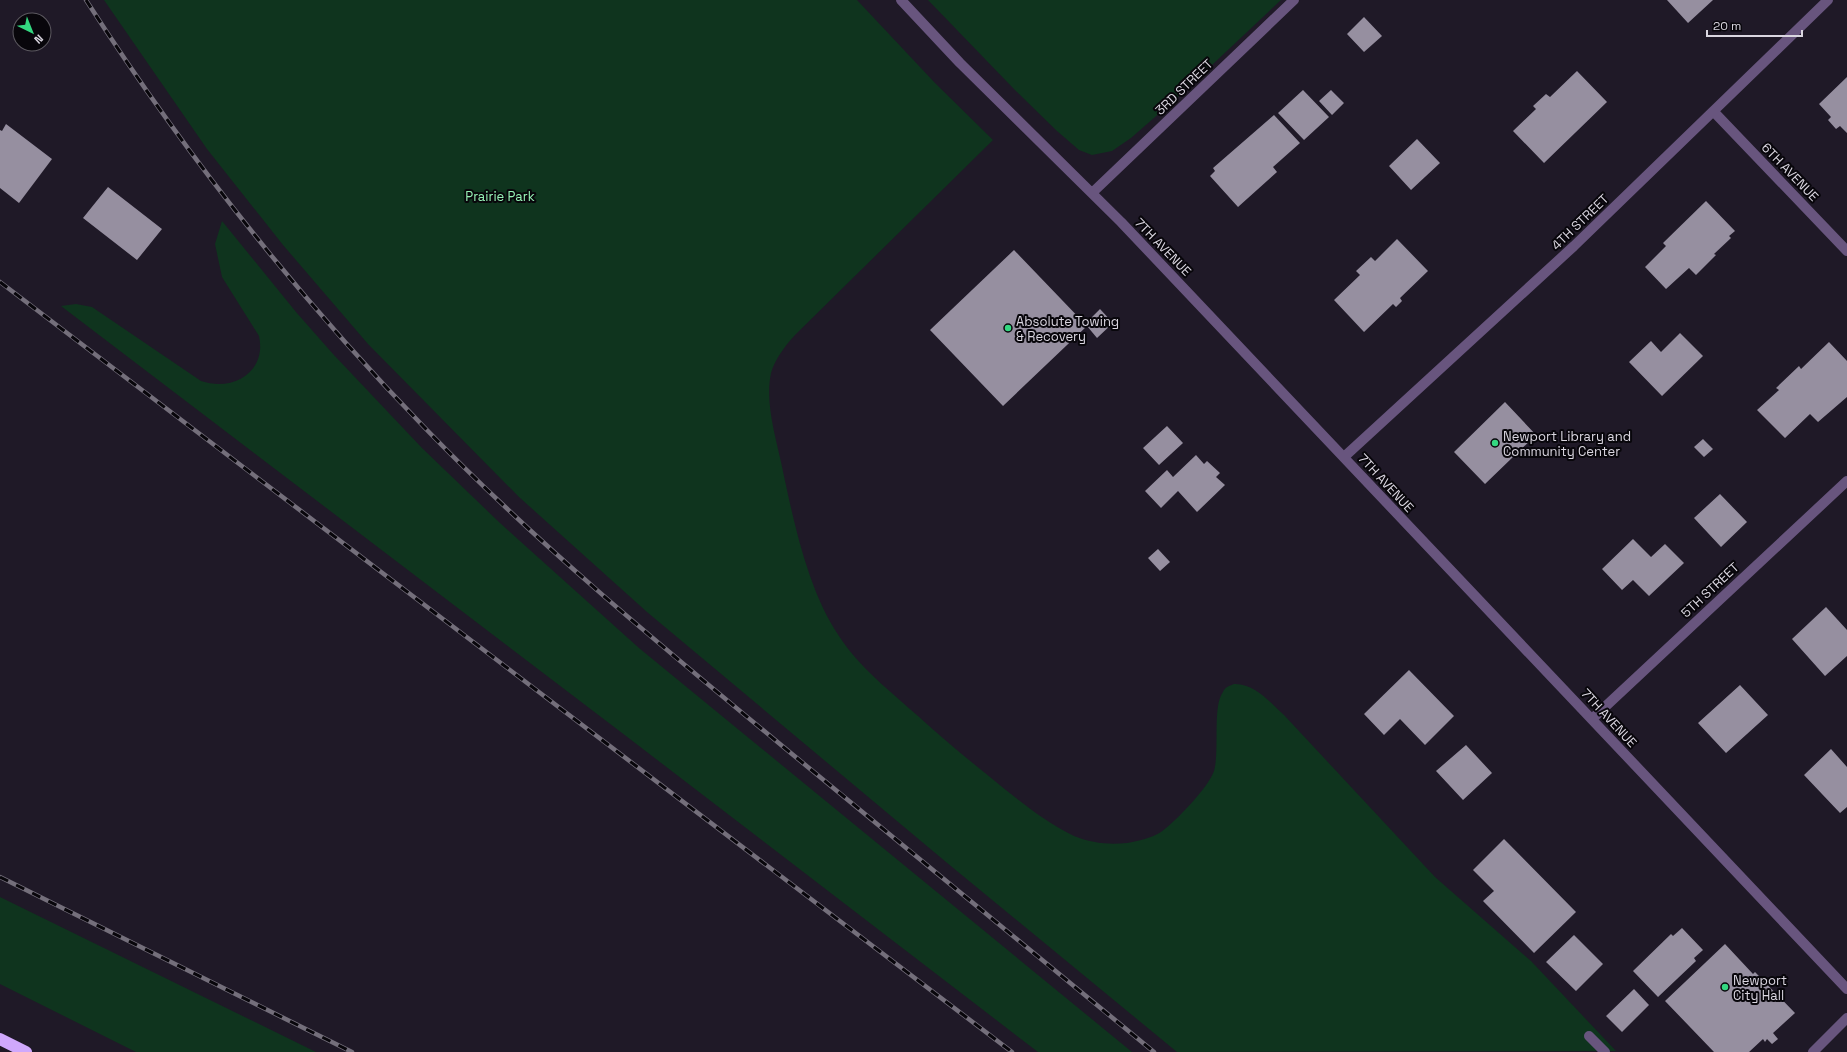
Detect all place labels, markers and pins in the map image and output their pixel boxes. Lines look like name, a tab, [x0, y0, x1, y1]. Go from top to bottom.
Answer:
place label: Absolute Towing & Recovery	[1016, 313, 1119, 345]
marker: Absolute Towing & Recovery	[1003, 323, 1013, 333]
place label: Newport Library and Community Center	[1503, 428, 1631, 460]
marker: Newport Library and Community Center	[1490, 438, 1500, 448]
place label: Newport City Hall	[1733, 972, 1787, 1004]
marker: Newport City Hall	[1720, 982, 1730, 992]

